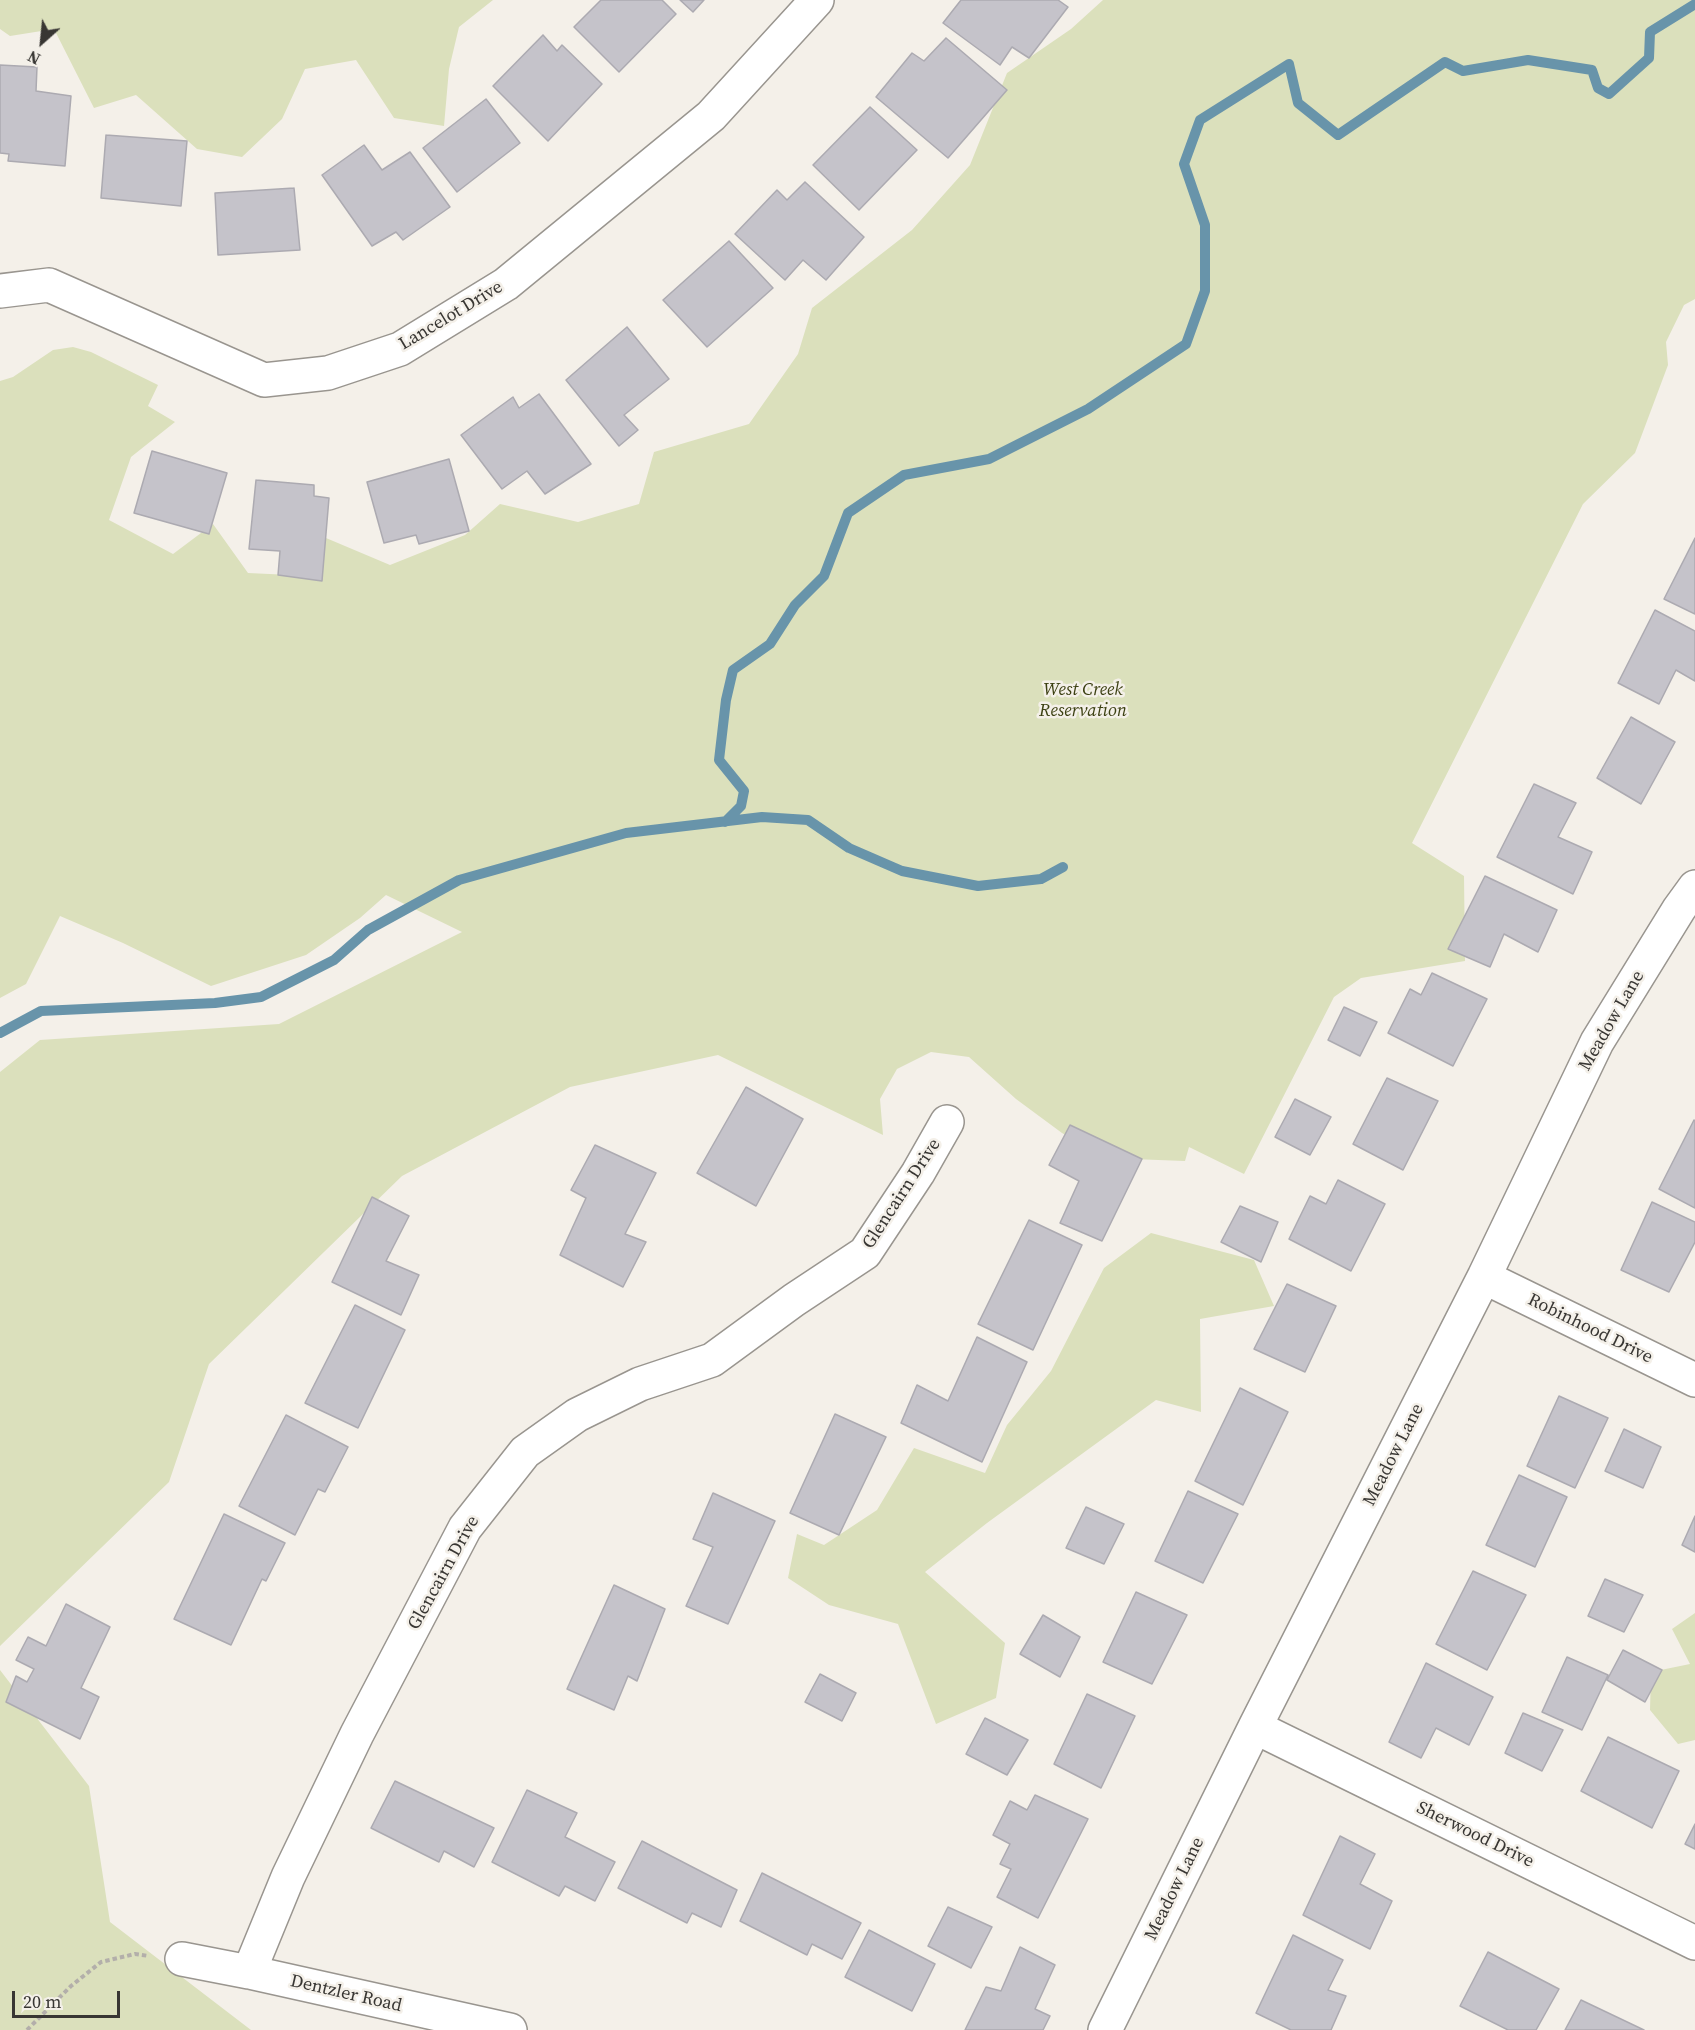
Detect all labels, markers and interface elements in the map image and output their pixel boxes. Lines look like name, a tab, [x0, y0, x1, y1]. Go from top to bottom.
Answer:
north arrow	[12, 12, 72, 72]
text: N	[24, 46, 44, 70]
street label: Lancelot Drive	[395, 277, 507, 355]
park label: West Creek Reservation	[1039, 679, 1127, 722]
street label: Meadow Lane	[1575, 967, 1649, 1075]
street label: Glencairn Drive	[858, 1135, 946, 1253]
street label: Robinhood Drive	[1524, 1289, 1656, 1369]
street label: Meadow Lane	[1359, 1400, 1429, 1510]
street label: Glencairn Drive	[404, 1512, 484, 1634]
street label: Sherwood Drive	[1413, 1797, 1537, 1873]
street label: Meadow Lane	[1141, 1834, 1209, 1944]
street label: Dentzler Road	[288, 1971, 404, 2017]
scale bar	[15, 1979, 123, 2017]
text: 20 m	[23, 1989, 61, 2014]

